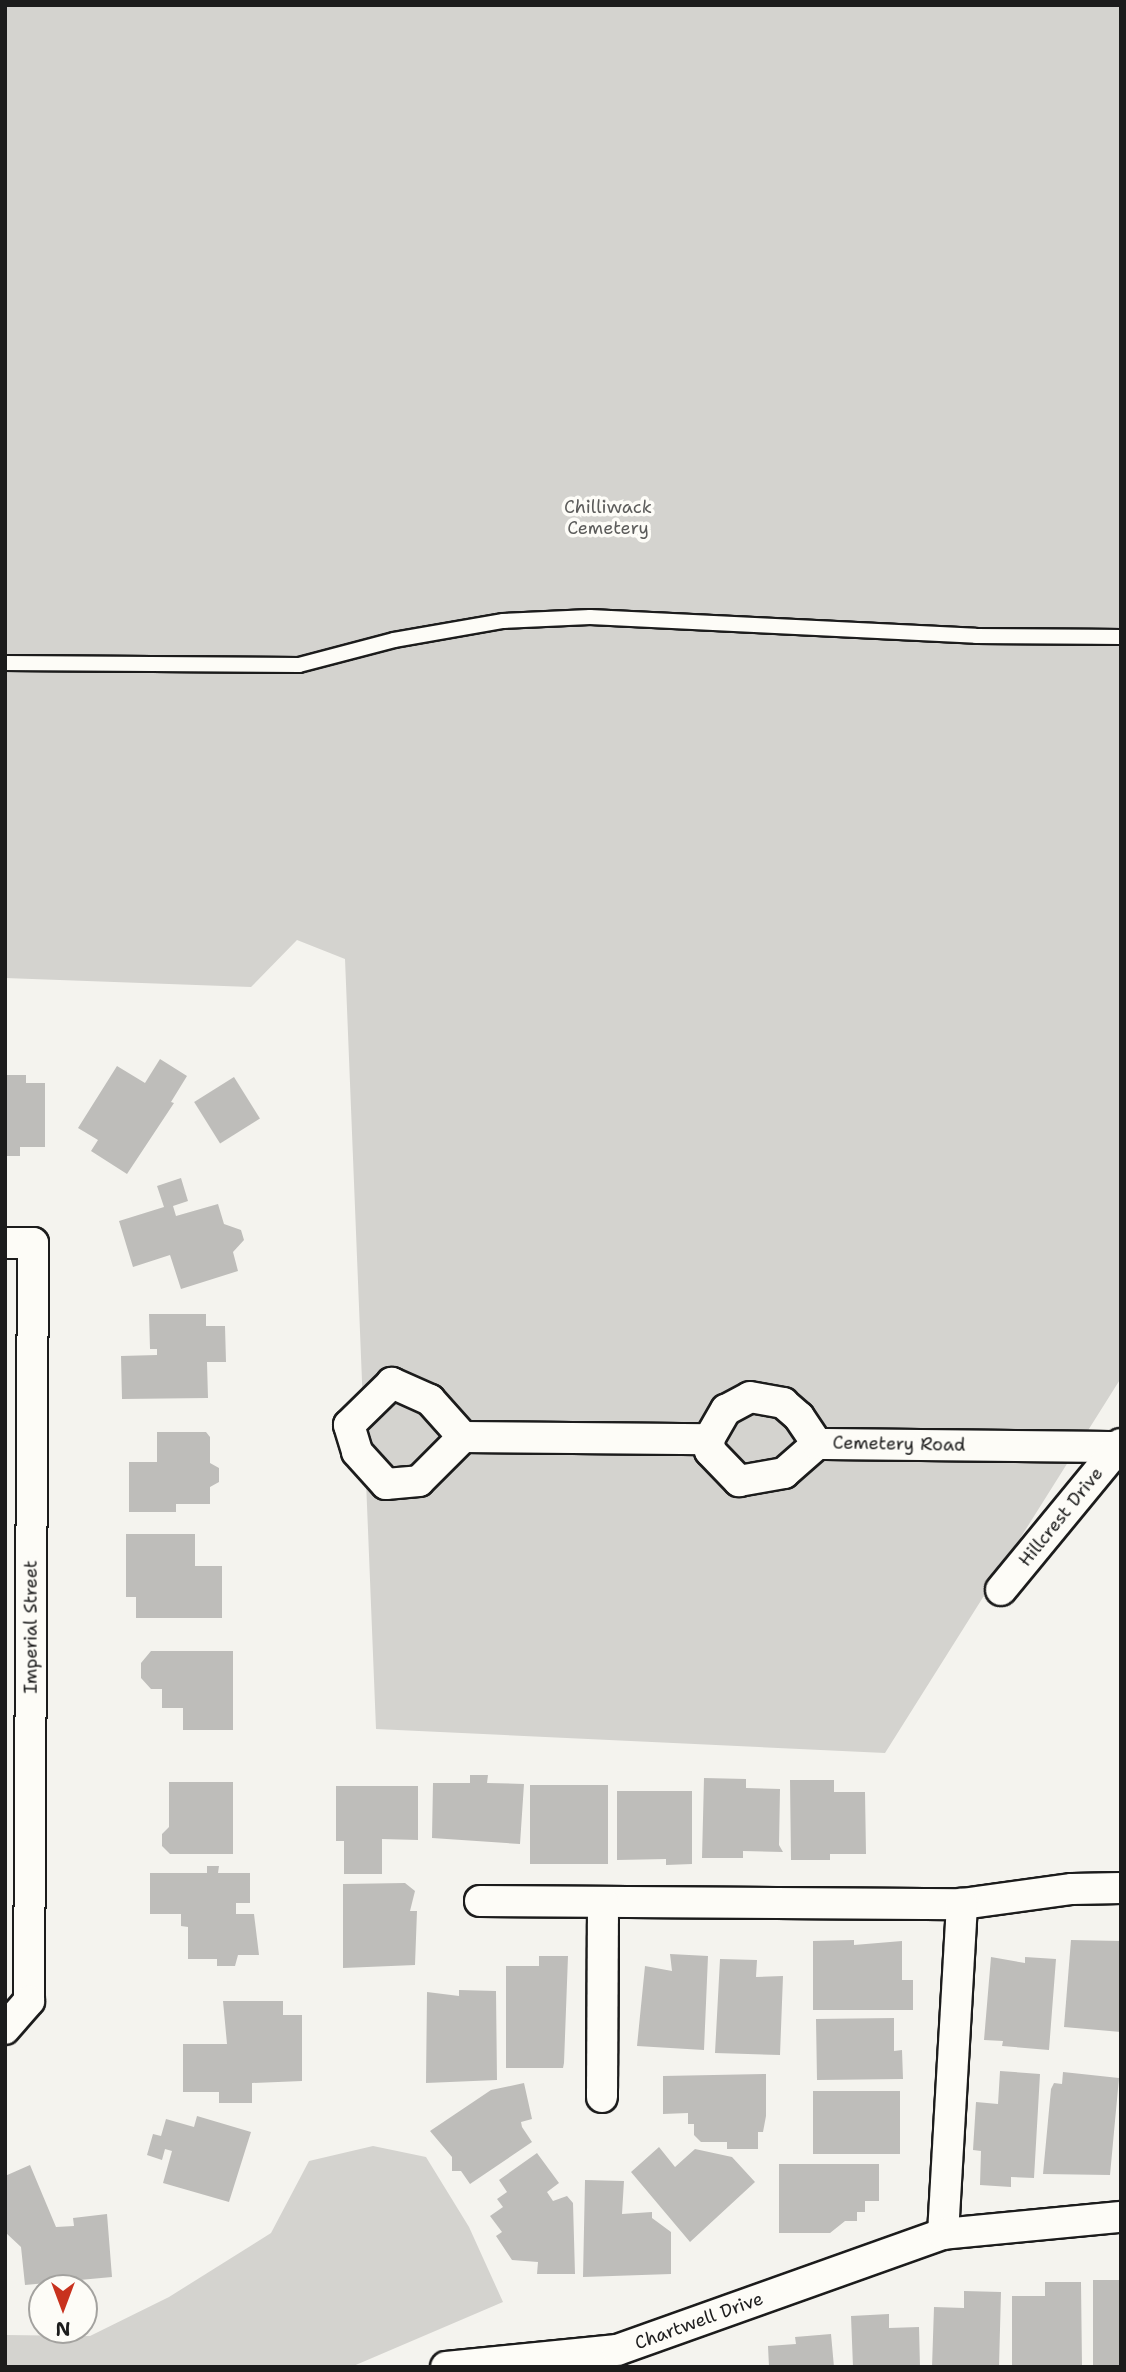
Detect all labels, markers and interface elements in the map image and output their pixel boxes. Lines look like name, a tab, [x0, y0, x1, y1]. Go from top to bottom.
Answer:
park label: Chilliwack Cemetery	[564, 497, 652, 540]
street label: Cemetery Road	[832, 1432, 966, 1456]
street label: Hillcrest Drive	[1014, 1463, 1108, 1571]
street label: Imperial Street	[20, 1560, 42, 1694]
north arrow	[28, 2274, 98, 2344]
street label: Chartwell Drive	[632, 2288, 766, 2354]
text: N	[55, 2316, 71, 2341]

